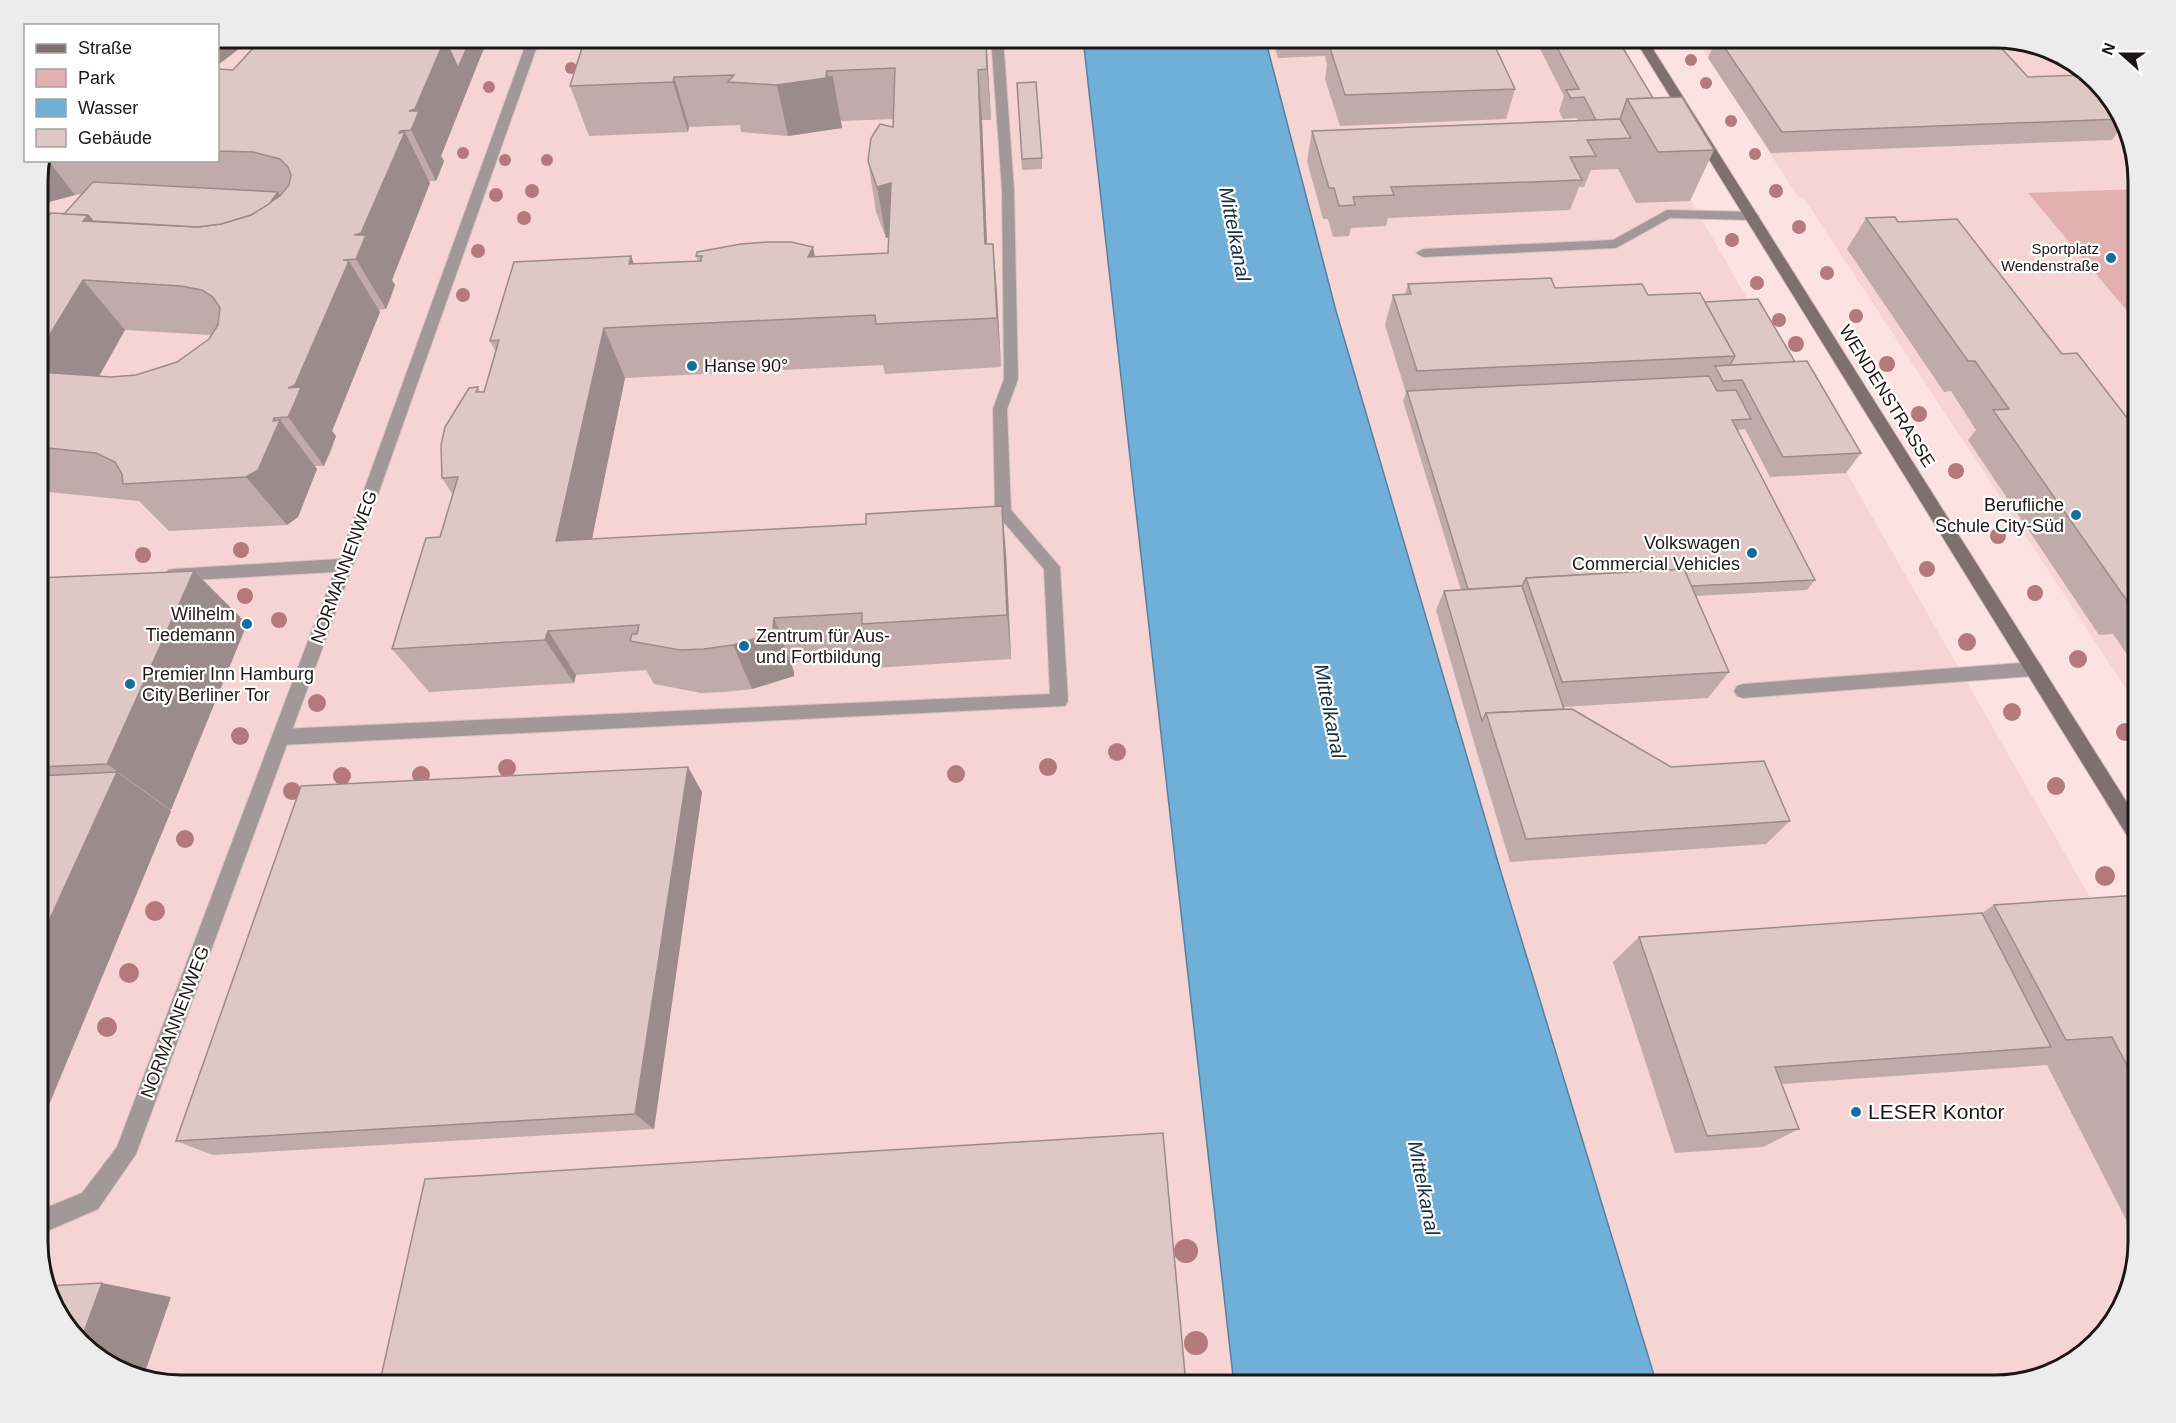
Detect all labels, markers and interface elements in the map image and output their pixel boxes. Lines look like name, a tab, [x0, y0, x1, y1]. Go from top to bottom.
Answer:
legend	[24, 24, 219, 162]
north arrow	[2092, 24, 2152, 84]
text: Straße	[78, 38, 132, 58]
text: N	[2098, 40, 2118, 57]
text: Park	[78, 68, 116, 88]
text: Wasser	[78, 98, 138, 118]
text: Gebäude	[78, 128, 152, 148]
water label: Mittelkanal	[1215, 185, 1255, 284]
place label: Sportplatz Wendenstraße	[2001, 240, 2099, 274]
marker: Sportplatz Wendenstraße	[2104, 251, 2118, 265]
street label: WENDENSTRASSE	[1835, 321, 1939, 471]
place label: Hanse 90°	[704, 356, 788, 376]
marker: Hanse 90°	[685, 359, 699, 373]
street label: NORMANNENWEG	[307, 488, 381, 646]
place label: Berufliche Schule City-Süd	[1935, 495, 2064, 536]
marker: Berufliche Schule City-Süd	[2069, 508, 2083, 522]
place label: Volkswagen Commercial Vehicles	[1572, 533, 1740, 574]
marker: Volkswagen Commercial Vehicles	[1745, 546, 1759, 560]
place label: Wilhelm Tiedemann	[146, 604, 235, 645]
marker: Wilhelm Tiedemann	[240, 617, 254, 631]
place label: Zentrum für Aus- und Fortbildung	[756, 626, 890, 667]
marker: Zentrum für Aus- und Fortbildung	[737, 639, 751, 653]
water label: Mittelkanal	[1310, 662, 1350, 761]
place label: Premier Inn Hamburg City Berliner Tor	[142, 664, 314, 705]
marker: Premier Inn Hamburg City Berliner Tor	[123, 677, 137, 691]
street label: NORMANNENWEG	[137, 943, 213, 1101]
place label: LESER Kontor	[1868, 1100, 2005, 1123]
marker: LESER Kontor	[1849, 1105, 1863, 1119]
water label: Mittelkanal	[1404, 1139, 1444, 1238]

